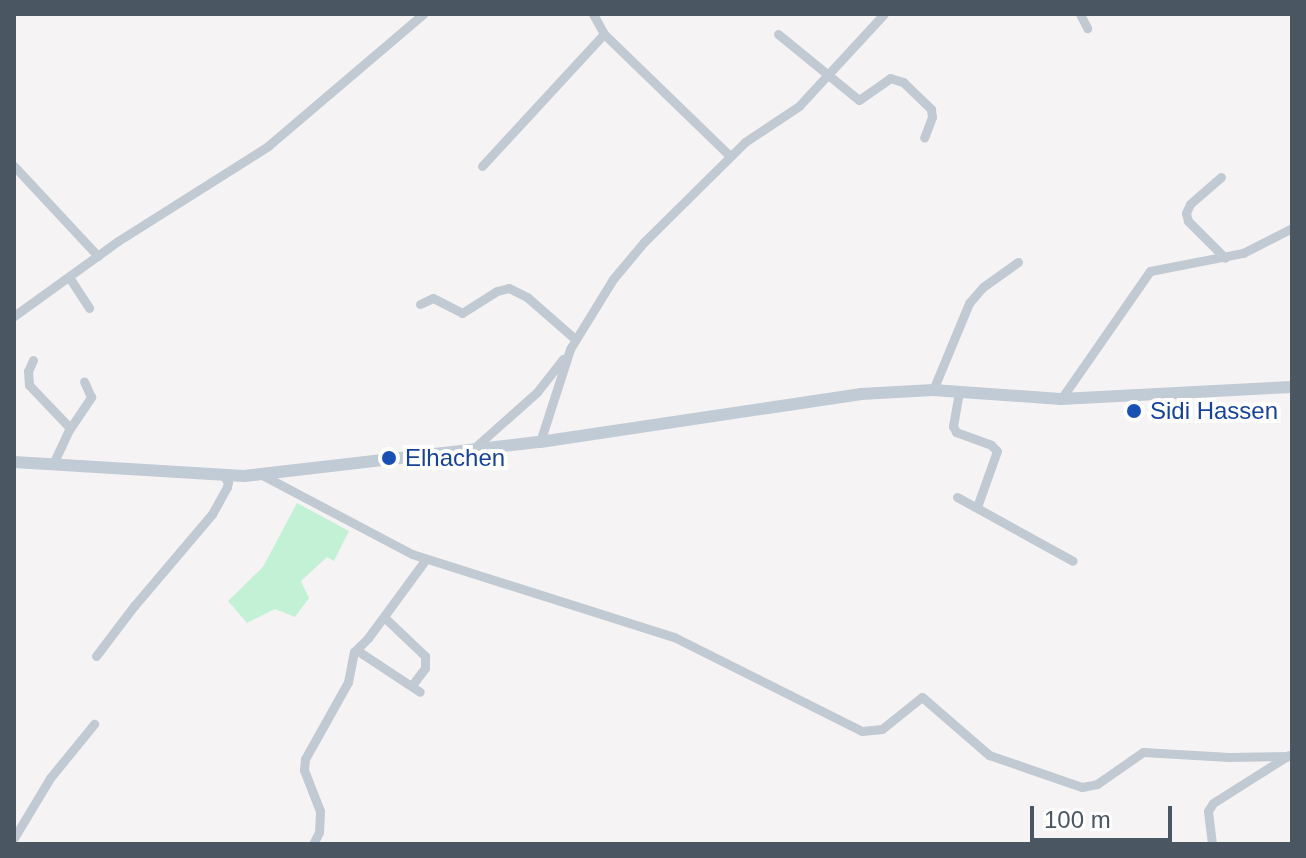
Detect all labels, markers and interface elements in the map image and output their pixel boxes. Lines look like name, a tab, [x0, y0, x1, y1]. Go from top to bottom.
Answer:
place label: Sidi Hassen	[1150, 397, 1278, 425]
marker: Sidi Hassen	[1125, 402, 1143, 420]
place label: Elhachen	[405, 444, 505, 472]
marker: Elhachen	[380, 449, 398, 467]
scale bar	[1034, 790, 1176, 840]
text: 100 m	[1044, 806, 1111, 833]

